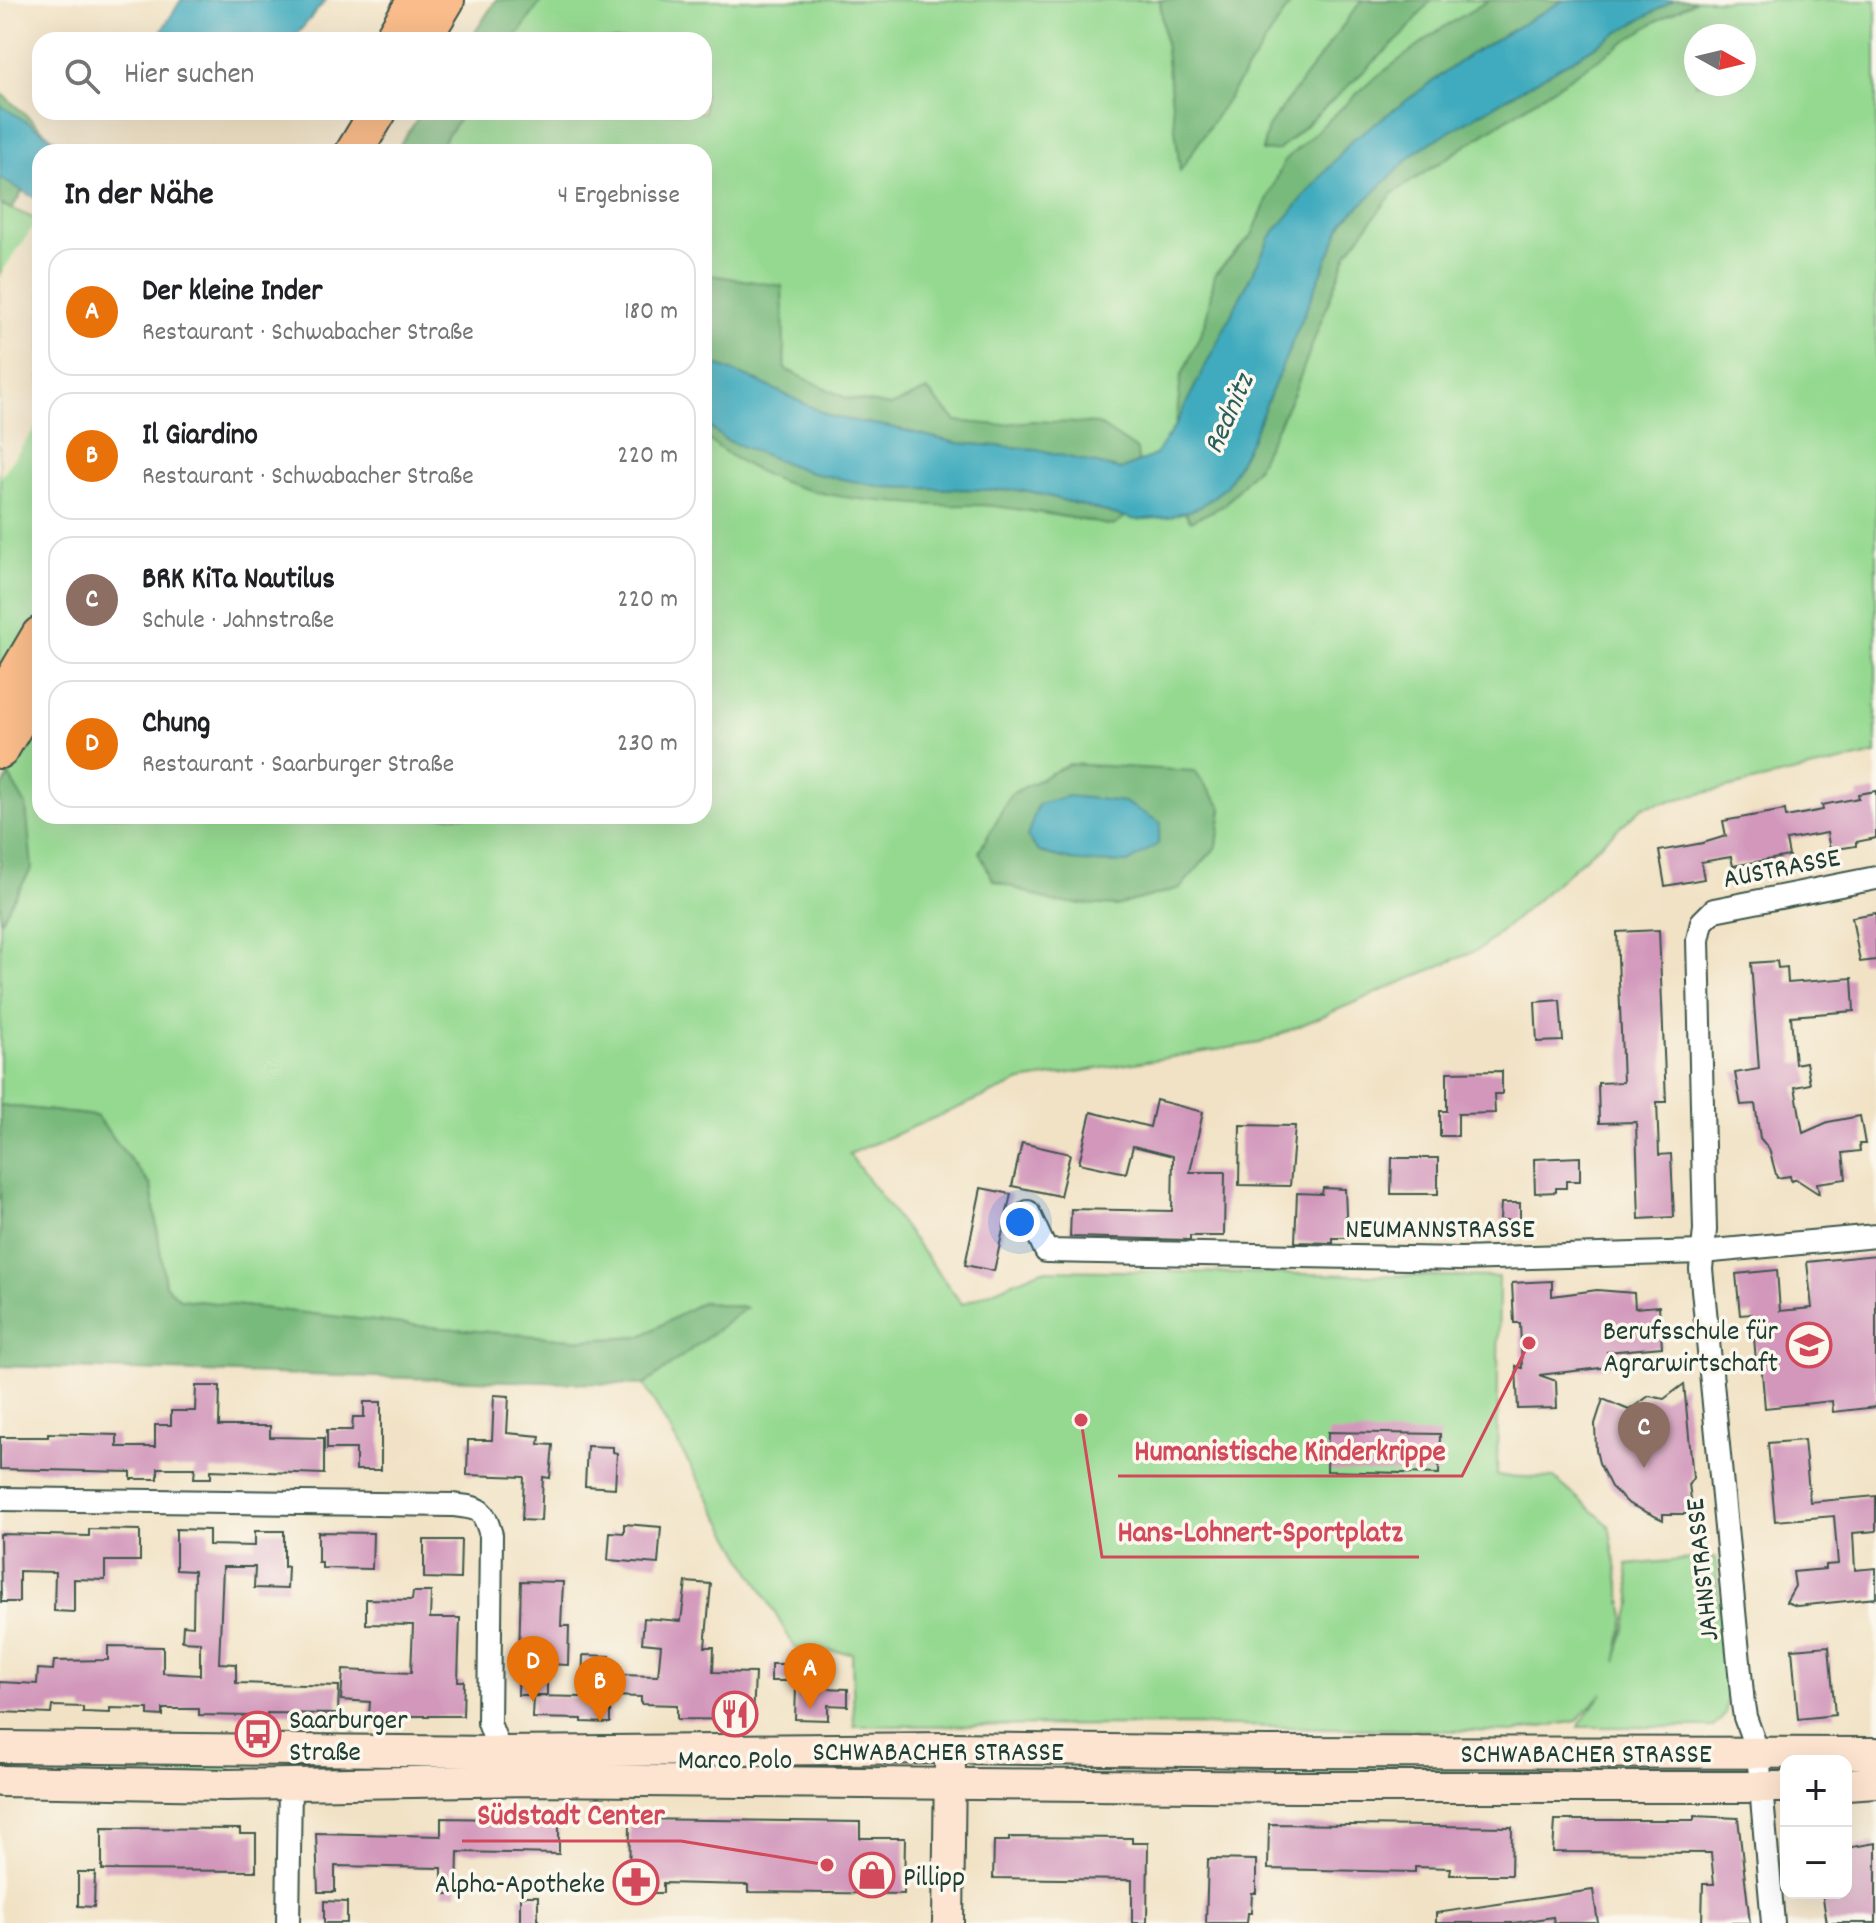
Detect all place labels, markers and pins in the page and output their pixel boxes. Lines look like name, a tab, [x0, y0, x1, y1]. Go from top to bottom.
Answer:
place label: Berufsschule für Agrarwirtschaft	[1603, 1314, 1779, 1386]
school or university icon: Berufsschule für Agrarwirtschaft	[1785, 1321, 1833, 1369]
pin: C	[1618, 1402, 1670, 1468]
callout: Humanistische Kinderkrippe	[1118, 1422, 1462, 1476]
callout: Hans-Lohnert-Sportplatz	[1102, 1503, 1419, 1557]
pin: D	[507, 1636, 559, 1702]
pin: A	[784, 1643, 836, 1709]
pin: B	[574, 1656, 626, 1722]
restaurant icon: Marco Polo	[711, 1690, 759, 1738]
place label: Saarburger Straße	[289, 1703, 408, 1775]
bus stop icon: Saarburger Straße	[234, 1710, 282, 1758]
place label: Marco Polo	[678, 1743, 792, 1783]
callout: Südstadt Center	[462, 1787, 681, 1841]
shop icon: Pillipp	[848, 1851, 896, 1899]
pharmacy icon: Alpha-Apotheke	[612, 1858, 660, 1906]
place label: Pillipp	[903, 1860, 965, 1900]
place label: Alpha-Apotheke	[435, 1867, 605, 1907]

